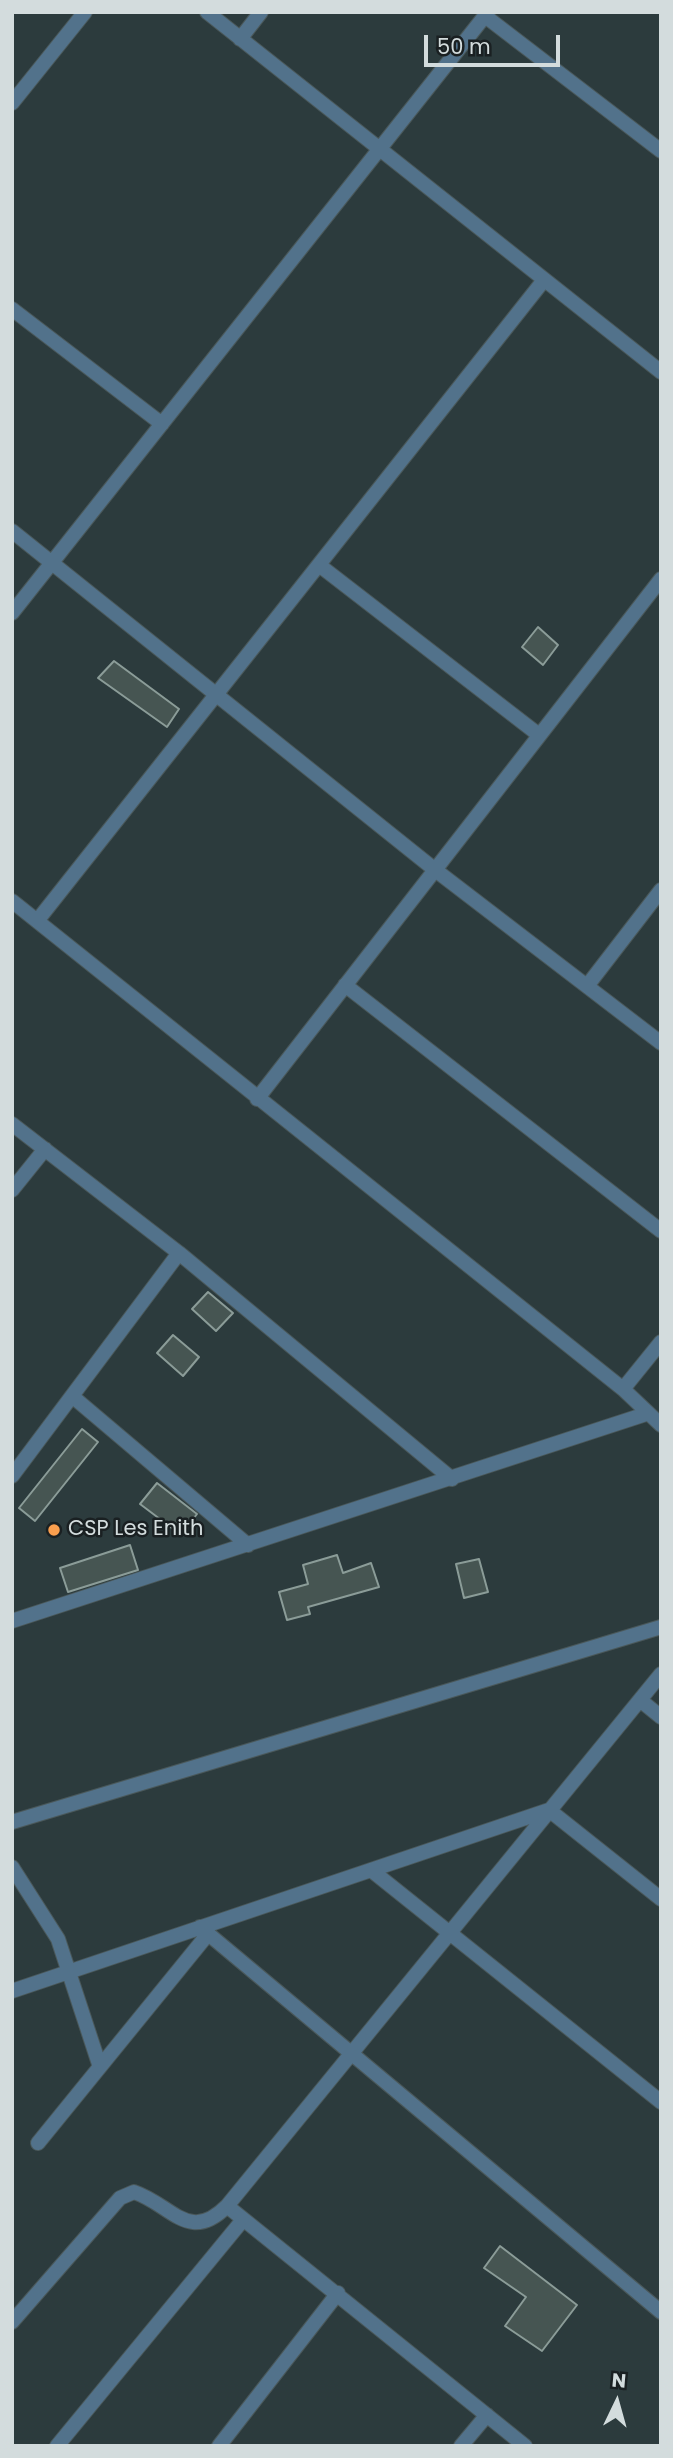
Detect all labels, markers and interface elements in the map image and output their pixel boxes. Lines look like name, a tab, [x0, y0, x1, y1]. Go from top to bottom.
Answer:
scale bar	[428, 21, 564, 65]
text: 50 m	[437, 32, 491, 61]
place label: CSP Les Enith	[68, 1517, 203, 1543]
marker: CSP Les Enith	[46, 1522, 62, 1538]
north arrow	[582, 2367, 652, 2437]
text: N	[611, 2367, 627, 2395]

